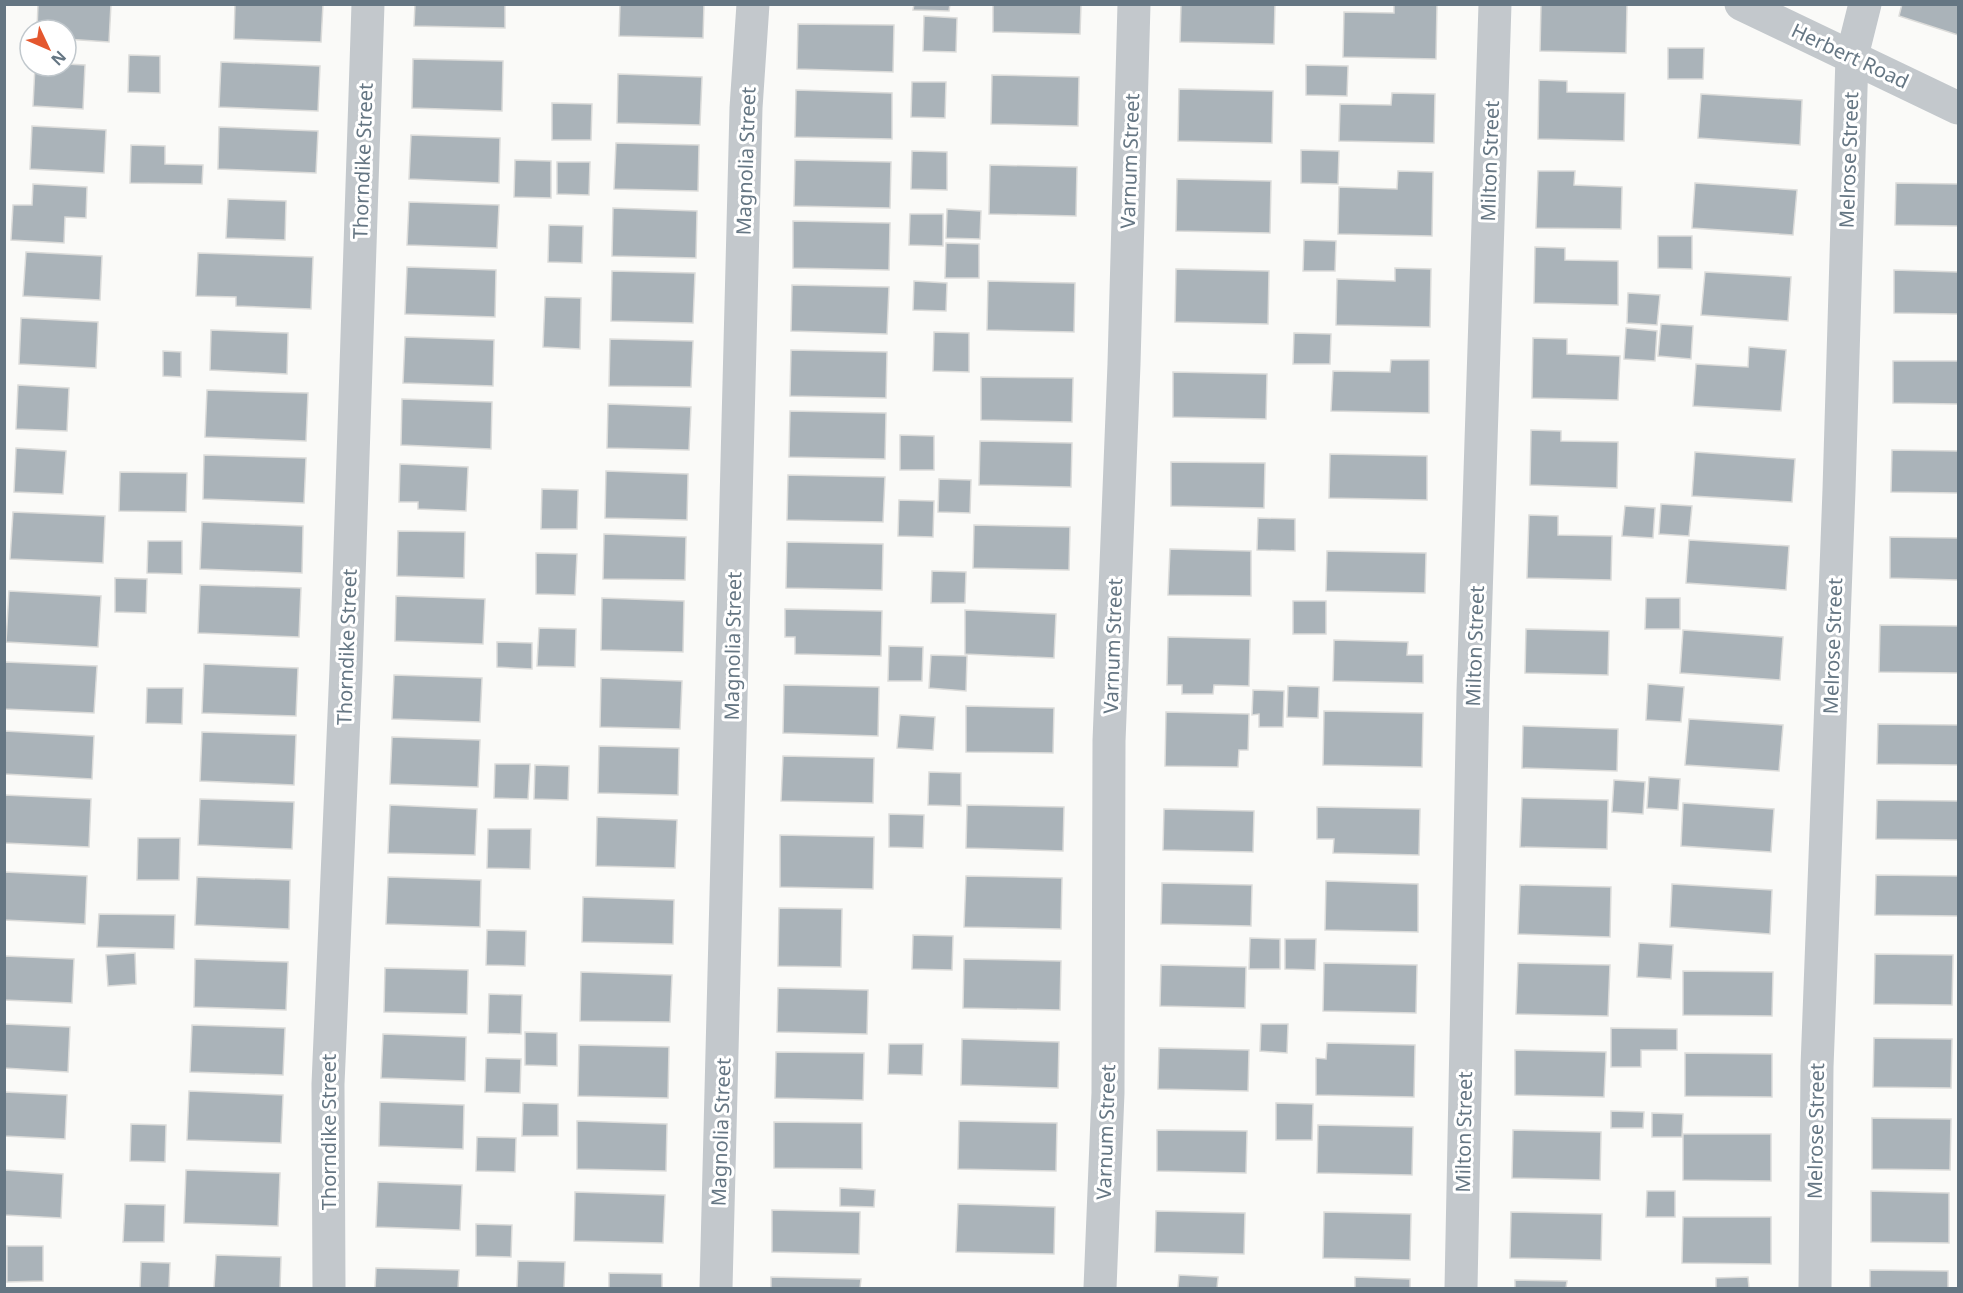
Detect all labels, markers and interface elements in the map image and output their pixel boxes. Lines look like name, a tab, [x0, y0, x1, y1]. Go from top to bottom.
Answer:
street label: Herbert Road	[1787, 17, 1913, 95]
north arrow	[18, 18, 78, 78]
text: N	[46, 46, 71, 71]
street label: Thorndike Street	[346, 82, 379, 240]
street label: Magnolia Street	[729, 86, 762, 236]
street label: Melrose Street	[1833, 91, 1864, 229]
street label: Varnum Street	[1114, 93, 1145, 229]
street label: Milton Street	[1474, 100, 1505, 222]
street label: Thorndike Street	[330, 568, 363, 726]
street label: Magnolia Street	[718, 571, 747, 721]
street label: Melrose Street	[1817, 577, 1848, 715]
street label: Varnum Street	[1097, 578, 1128, 714]
street label: Milton Street	[1459, 585, 1490, 707]
street label: Thorndike Street	[315, 1054, 342, 1210]
street label: Magnolia Street	[704, 1057, 737, 1207]
street label: Melrose Street	[1801, 1063, 1830, 1199]
street label: Varnum Street	[1090, 1064, 1121, 1200]
street label: Milton Street	[1449, 1071, 1478, 1193]

